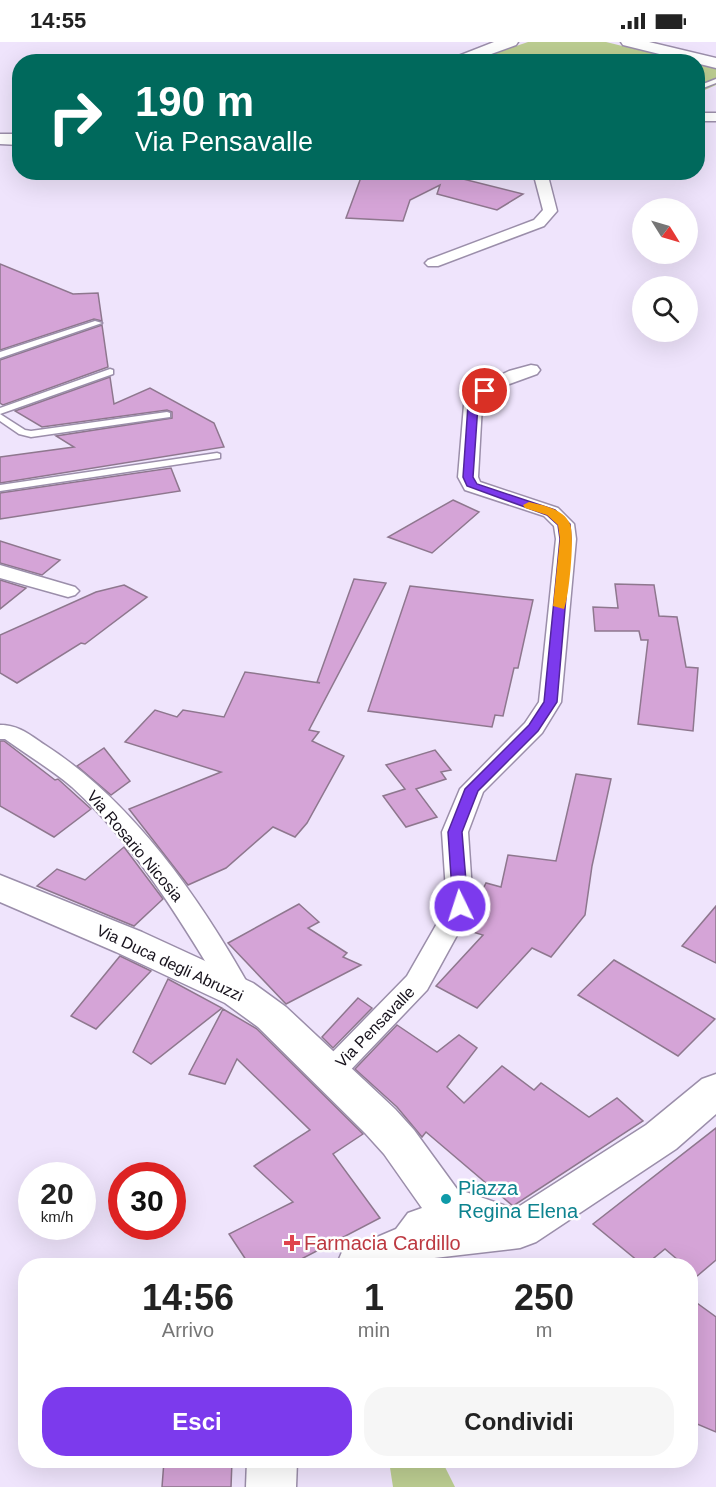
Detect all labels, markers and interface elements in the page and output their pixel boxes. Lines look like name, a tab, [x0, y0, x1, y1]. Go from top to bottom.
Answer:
text: 14:55	[30, 8, 86, 33]
icon: right	[36, 78, 114, 156]
text: 190 m	[135, 78, 254, 125]
text: Via Pensavalle	[135, 127, 313, 157]
north arrow	[632, 198, 698, 264]
map controls	[632, 198, 698, 342]
button: search	[632, 276, 698, 342]
pin	[459, 365, 510, 416]
icon: arrive	[468, 374, 501, 407]
street label: Via Rosario Nicosia	[84, 787, 186, 905]
position arrow	[428, 874, 492, 938]
street label: Via Duca degli Abruzzi	[94, 922, 246, 1004]
street label: Via Pensavalle	[332, 983, 418, 1071]
speed limit sign: 30	[108, 1162, 186, 1240]
text: 20	[40, 1177, 74, 1210]
place label: Piazza Regina Elena	[458, 1177, 579, 1222]
marker: Piazza Regina Elena	[439, 1192, 453, 1206]
text: km/h	[41, 1208, 73, 1225]
place label: Farmacia Cardillo	[304, 1232, 461, 1254]
marker: Farmacia Cardillo	[285, 1236, 299, 1250]
text: 14:56	[142, 1277, 234, 1318]
text: 1	[364, 1277, 384, 1318]
text: 250	[514, 1277, 574, 1318]
text: Arrivo	[162, 1319, 214, 1341]
text: min	[358, 1319, 390, 1341]
text: m	[536, 1319, 552, 1341]
button: Esci	[42, 1387, 352, 1456]
button: Condividi	[364, 1387, 674, 1456]

